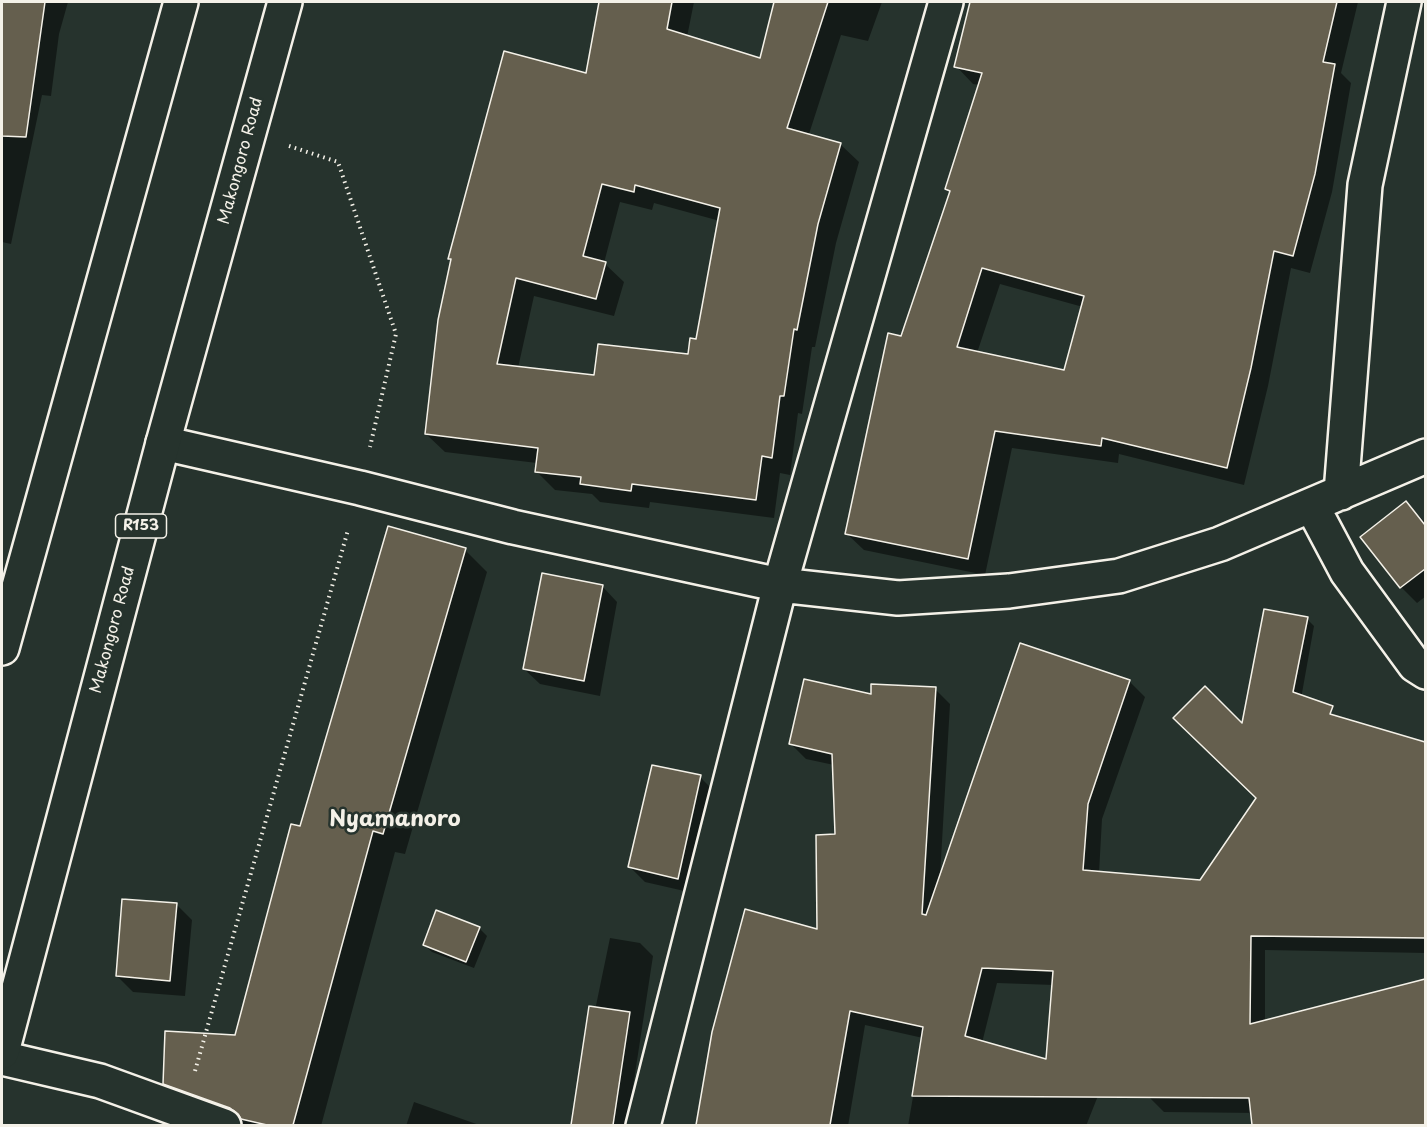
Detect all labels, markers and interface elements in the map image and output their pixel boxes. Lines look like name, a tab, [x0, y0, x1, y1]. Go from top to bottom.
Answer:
street label: Makongoro Road	[215, 95, 267, 227]
road number: R153	[116, 514, 166, 538]
street label: Makongoro Road	[87, 564, 139, 696]
district label: Nyamanoro	[329, 807, 461, 833]

